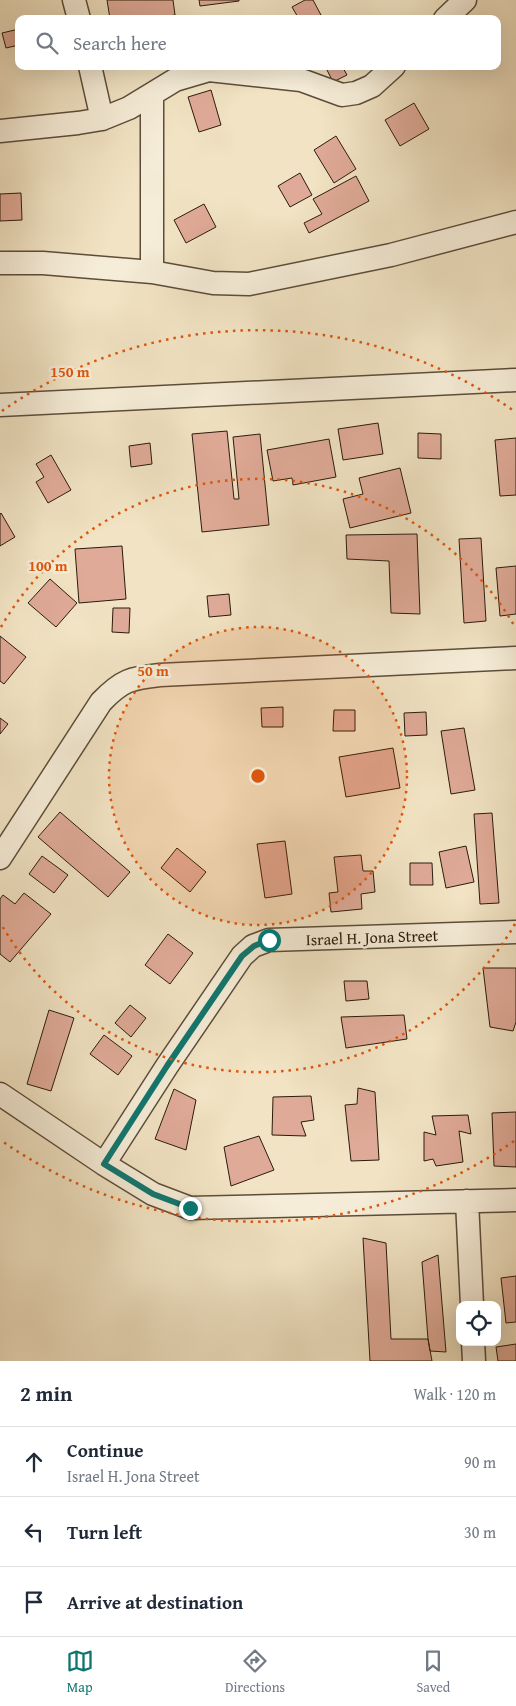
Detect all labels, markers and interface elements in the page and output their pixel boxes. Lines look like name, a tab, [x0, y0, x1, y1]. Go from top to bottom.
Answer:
search box	[15, 15, 501, 70]
icon: search	[33, 29, 61, 57]
text: Search here	[73, 29, 167, 57]
text: 150 m	[50, 361, 90, 382]
text: 100 m	[28, 555, 68, 576]
text: 50 m	[137, 660, 169, 681]
centre of rings	[249, 767, 267, 785]
street label: Israel H. Jona Street	[305, 923, 439, 951]
route start	[258, 929, 281, 952]
route end	[179, 1197, 202, 1220]
map controls	[456, 1301, 501, 1346]
button: locate	[456, 1301, 501, 1346]
text: 2 min	[20, 1378, 72, 1409]
text: Walk · 120 m	[413, 1382, 496, 1406]
text: Continue	[67, 1436, 144, 1464]
icon: ahead	[20, 1448, 48, 1476]
text: 90 m	[464, 1450, 496, 1474]
text: Israel H. Jona Street	[67, 1464, 200, 1488]
icon: left	[20, 1518, 48, 1546]
text: Turn left	[67, 1518, 142, 1546]
text: 30 m	[464, 1520, 496, 1544]
icon: arrive	[20, 1588, 48, 1616]
text: Arrive at destination	[67, 1588, 243, 1616]
tab: Map	[66, 1647, 94, 1697]
tab: Directions	[225, 1647, 285, 1697]
tab: Saved	[416, 1647, 450, 1697]

